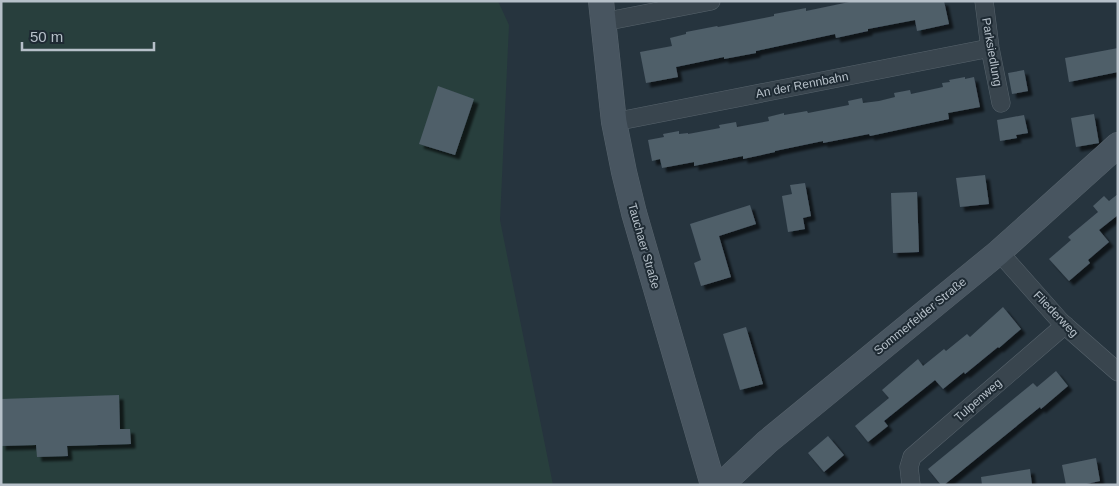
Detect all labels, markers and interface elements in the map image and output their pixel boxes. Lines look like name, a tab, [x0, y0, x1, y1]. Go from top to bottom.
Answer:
street label: Parksiedlung	[979, 17, 1005, 87]
scale bar	[22, 20, 155, 52]
text: 50 m	[30, 28, 63, 45]
street label: An der Rennbahn	[754, 69, 850, 101]
street label: Tauchaer Straße	[625, 201, 663, 291]
street label: Sommerfelder Straße	[871, 274, 969, 358]
street label: Fliederweg	[1031, 288, 1081, 340]
street label: Tulpenweg	[951, 376, 1005, 424]

